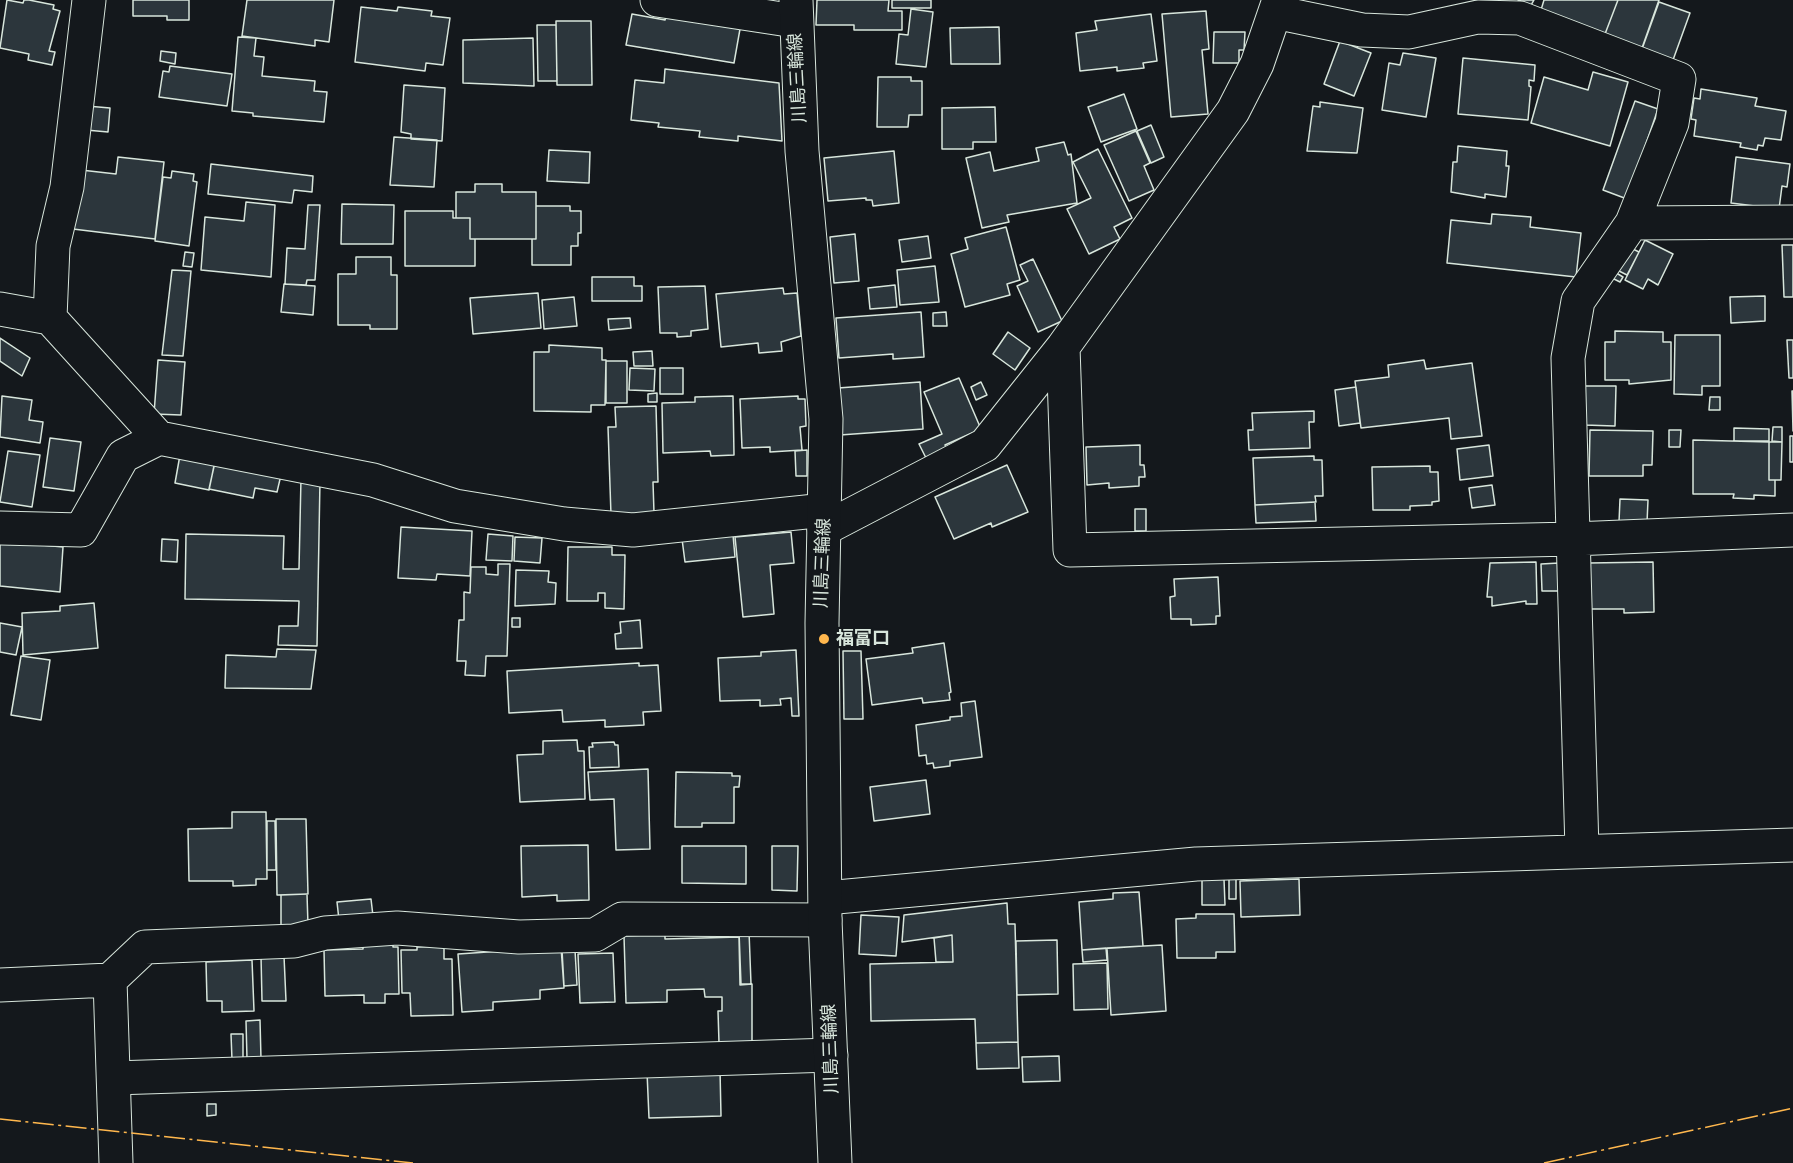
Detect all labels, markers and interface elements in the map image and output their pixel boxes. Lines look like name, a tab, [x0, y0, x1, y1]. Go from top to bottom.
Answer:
street label: 川島三輪線	[785, 32, 811, 124]
street label: 川島三輪線	[811, 518, 835, 608]
place label: 福富口	[836, 628, 890, 650]
marker: 福富口	[817, 632, 831, 646]
street label: 川島三輪線	[819, 1004, 843, 1094]

